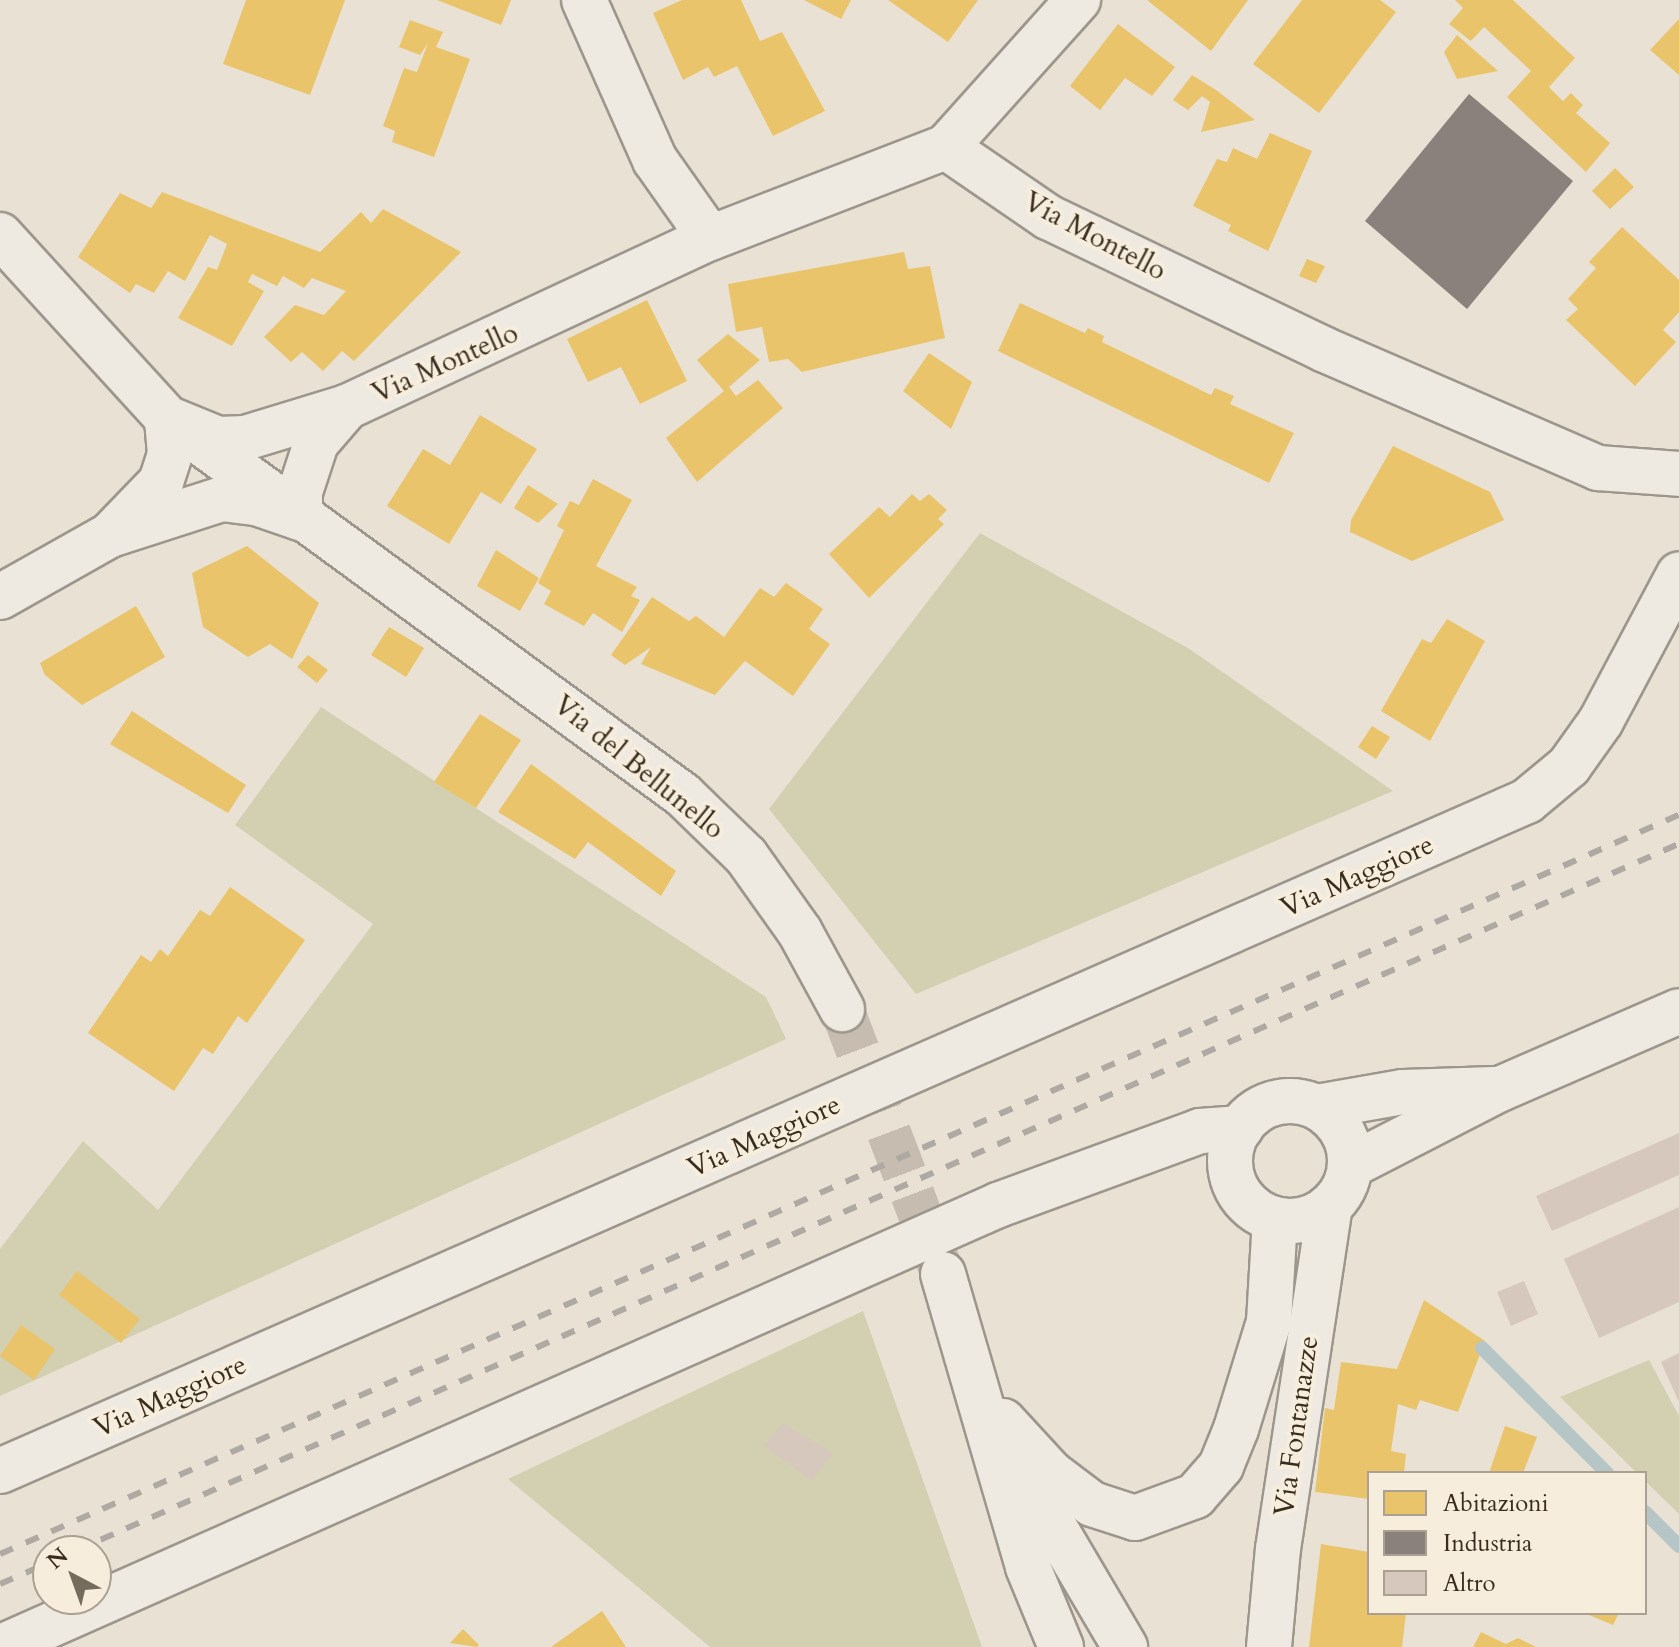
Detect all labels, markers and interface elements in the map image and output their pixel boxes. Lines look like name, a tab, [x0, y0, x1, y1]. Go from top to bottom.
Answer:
street label: Via Montello	[1018, 184, 1172, 288]
street label: Via Montello	[367, 316, 523, 410]
street label: Via del Bellunello	[547, 688, 731, 846]
street label: Via Maggiore	[1275, 827, 1439, 925]
street label: Via Maggiore	[682, 1087, 846, 1185]
street label: Via Fontanazze	[1267, 1334, 1325, 1518]
street label: Via Maggiore	[88, 1347, 252, 1445]
legend	[1367, 1471, 1647, 1615]
text: Abitazioni	[1443, 1487, 1549, 1520]
text: Industria	[1443, 1527, 1532, 1560]
north arrow	[32, 1535, 112, 1615]
text: N	[41, 1541, 75, 1576]
text: Altro	[1443, 1567, 1496, 1600]

